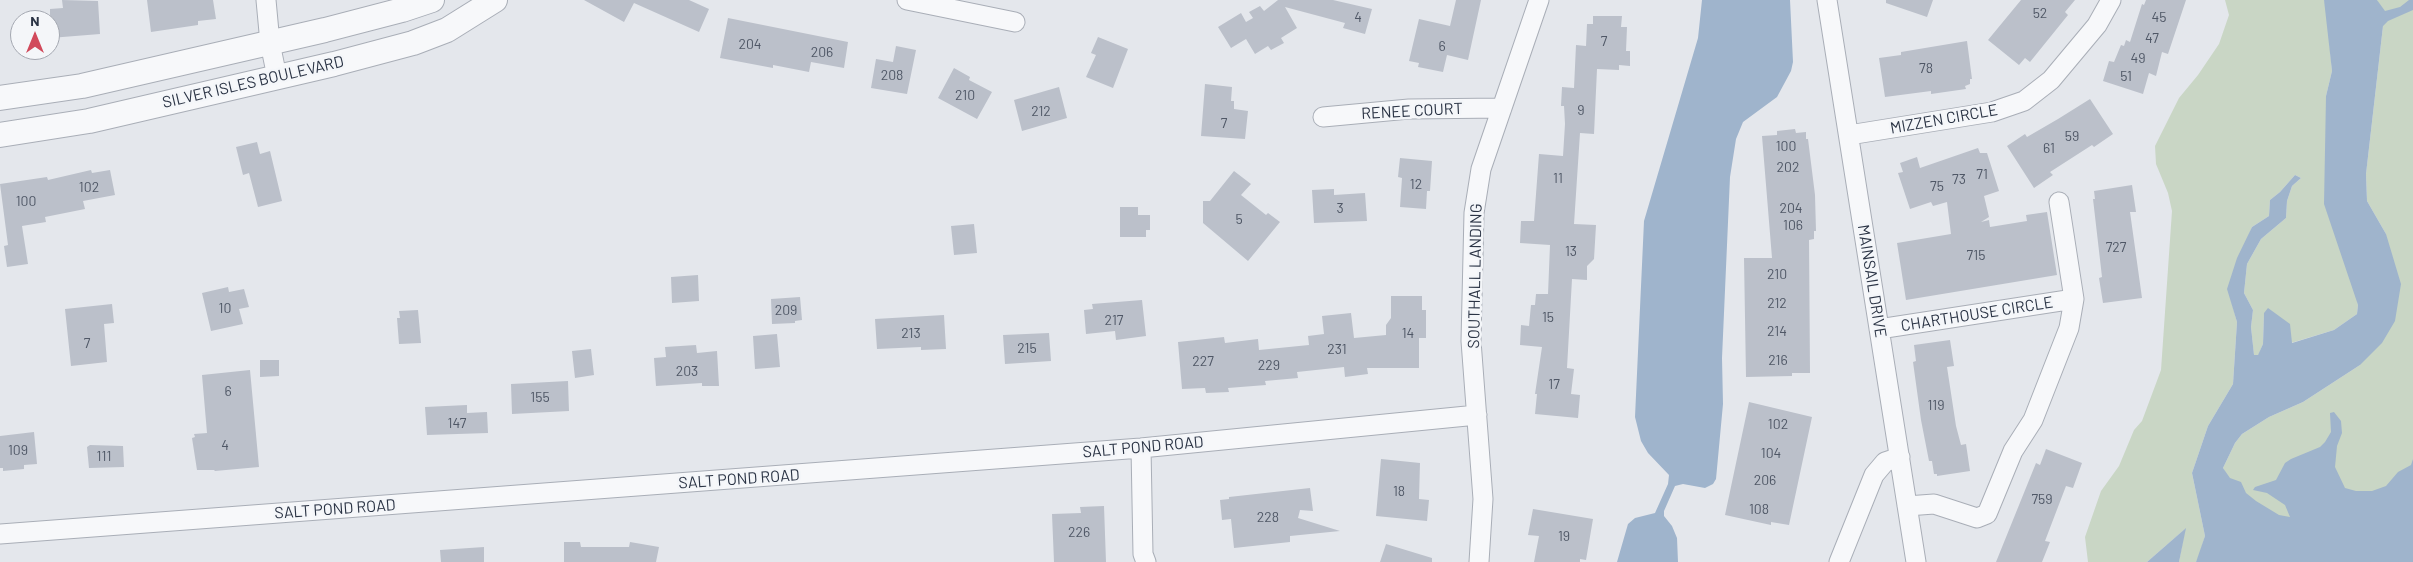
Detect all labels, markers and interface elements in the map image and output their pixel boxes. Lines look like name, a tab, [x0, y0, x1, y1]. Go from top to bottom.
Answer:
house number: 52	[2033, 5, 2047, 21]
house number: 4	[1354, 9, 1362, 25]
house number: 45	[2152, 9, 2166, 25]
north arrow	[10, 10, 60, 60]
text: N	[30, 12, 40, 29]
house number: 47	[2145, 30, 2159, 46]
house number: 7	[1601, 33, 1607, 49]
house number: 204	[738, 36, 762, 52]
house number: 6	[1438, 38, 1446, 54]
house number: 206	[811, 44, 833, 60]
house number: 49	[2130, 50, 2146, 66]
street label: SILVER ISLES BOULEVARD	[161, 52, 345, 112]
house number: 78	[1919, 60, 1933, 76]
house number: 208	[881, 67, 903, 83]
house number: 51	[2120, 68, 2132, 84]
house number: 210	[955, 87, 975, 103]
street label: RENEE COURT	[1361, 99, 1463, 123]
street label: MIZZEN CIRCLE	[1889, 100, 1999, 138]
house number: 9	[1577, 102, 1585, 118]
house number: 212	[1031, 103, 1051, 119]
house number: 7	[1221, 115, 1227, 131]
house number: 59	[2065, 128, 2079, 144]
house number: 100	[1776, 138, 1796, 154]
house number: 61	[2043, 140, 2055, 156]
house number: 202	[1777, 159, 1799, 175]
house number: 71	[1976, 166, 1988, 182]
house number: 11	[1553, 170, 1563, 186]
house number: 73	[1952, 171, 1966, 187]
house number: 12	[1410, 176, 1422, 192]
house number: 75	[1930, 178, 1944, 194]
house number: 102	[79, 179, 99, 195]
house number: 100	[16, 193, 36, 209]
house number: 3	[1336, 200, 1344, 216]
house number: 204	[1779, 200, 1803, 216]
street label: SOUTHALL LANDING	[1464, 203, 1486, 349]
house number: 5	[1235, 211, 1243, 227]
house number: 106	[1783, 217, 1803, 233]
street label: MAINSAIL DRIVE	[1854, 223, 1890, 339]
house number: 727	[2106, 239, 2126, 255]
house number: 13	[1565, 243, 1577, 259]
house number: 715	[1967, 247, 1985, 263]
house number: 210	[1767, 266, 1787, 282]
street label: CHARTHOUSE CIRCLE	[1899, 292, 2055, 336]
house number: 212	[1767, 295, 1787, 311]
house number: 10	[219, 300, 231, 316]
house number: 209	[775, 302, 797, 318]
house number: 15	[1542, 309, 1554, 325]
house number: 217	[1105, 312, 1123, 328]
house number: 214	[1767, 323, 1787, 339]
house number: 213	[901, 325, 921, 341]
house number: 14	[1402, 325, 1414, 341]
house number: 7	[84, 335, 90, 351]
house number: 215	[1017, 340, 1037, 356]
house number: 231	[1327, 341, 1347, 357]
house number: 216	[1768, 352, 1788, 368]
house number: 227	[1192, 353, 1214, 369]
house number: 229	[1258, 357, 1280, 373]
house number: 203	[676, 363, 698, 379]
house number: 17	[1548, 376, 1560, 392]
house number: 6	[224, 383, 232, 399]
house number: 155	[530, 389, 550, 405]
house number: 119	[1927, 397, 1945, 413]
house number: 147	[448, 415, 466, 431]
house number: 102	[1768, 416, 1788, 432]
street label: SALT POND ROAD	[1082, 432, 1204, 462]
house number: 4	[221, 437, 229, 453]
house number: 109	[8, 442, 28, 458]
house number: 104	[1761, 445, 1781, 461]
house number: 111	[97, 448, 111, 464]
street label: SALT POND ROAD	[678, 465, 800, 493]
house number: 206	[1754, 472, 1776, 488]
house number: 18	[1393, 483, 1405, 499]
house number: 759	[2031, 491, 2053, 507]
street label: SALT POND ROAD	[274, 495, 396, 523]
house number: 108	[1749, 501, 1769, 517]
house number: 228	[1257, 509, 1279, 525]
house number: 226	[1068, 524, 1090, 540]
house number: 19	[1558, 528, 1570, 544]

